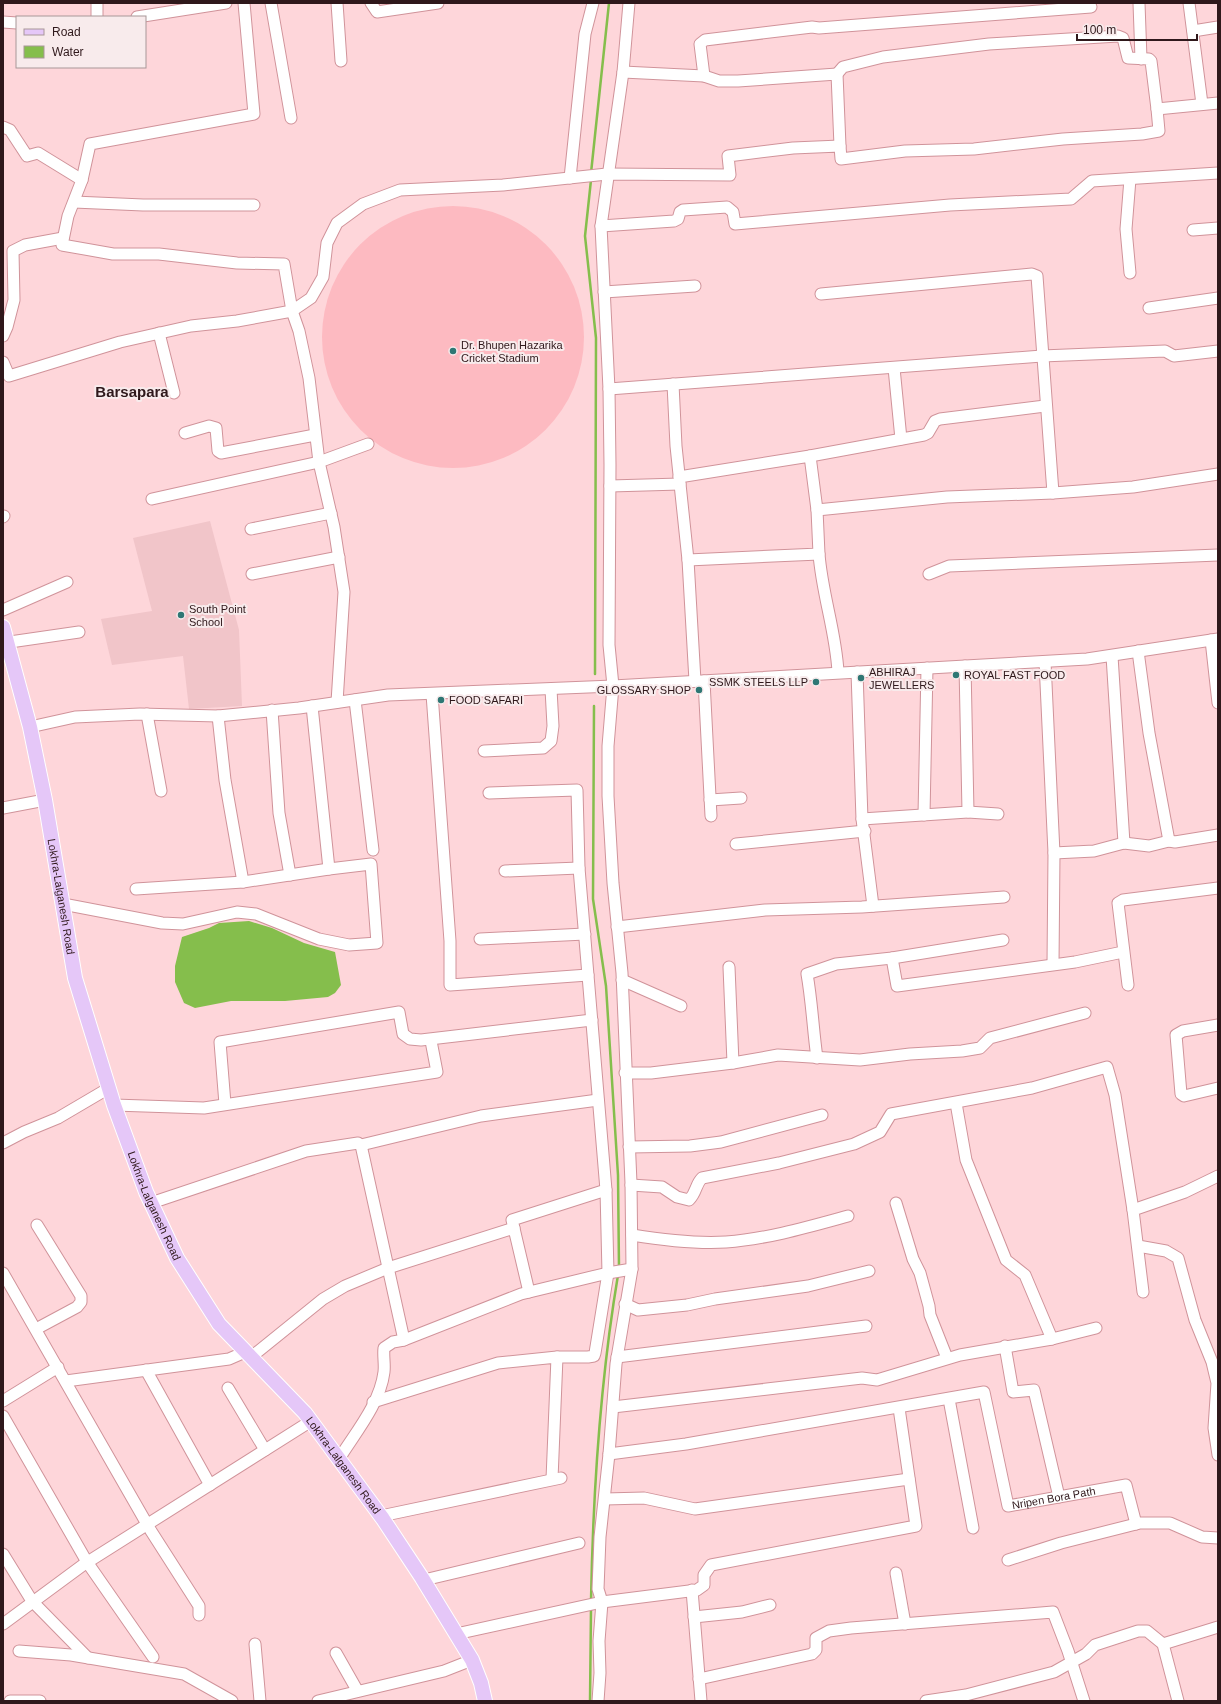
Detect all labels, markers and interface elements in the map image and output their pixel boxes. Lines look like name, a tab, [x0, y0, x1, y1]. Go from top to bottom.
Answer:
legend	[16, 16, 146, 68]
scale bar	[1077, 16, 1197, 42]
text: 100 m	[1083, 23, 1116, 37]
text: Road	[52, 25, 81, 39]
text: Water	[52, 45, 84, 59]
place label: Dr. Bhupen Hazarika Cricket Stadium	[461, 339, 563, 364]
marker: Dr. Bhupen Hazarika Cricket Stadium	[448, 346, 458, 356]
district label: Barsapara	[95, 383, 169, 400]
place label: South Point School	[189, 603, 246, 628]
marker: South Point School	[176, 610, 186, 620]
place label: ABHIRAJ JEWELLERS	[869, 666, 934, 691]
place label: ROYAL FAST FOOD	[964, 669, 1065, 681]
marker: ROYAL FAST FOOD	[951, 670, 961, 680]
marker: ABHIRAJ JEWELLERS	[856, 673, 866, 683]
place label: SSMK STEELS LLP	[709, 676, 808, 688]
marker: SSMK STEELS LLP	[811, 677, 821, 687]
place label: GLOSSARY SHOP	[597, 684, 691, 696]
marker: GLOSSARY SHOP	[694, 685, 704, 695]
place label: FOOD SAFARI	[449, 694, 523, 706]
marker: FOOD SAFARI	[436, 695, 446, 705]
street label: Lokhra-Lalganesh Road	[46, 838, 77, 955]
street label: Lokhra-Lalganesh Road	[126, 1150, 183, 1262]
street label: Lokhra-Lalganesh Road	[304, 1414, 383, 1516]
street label: Nripen Bora Path	[1011, 1485, 1096, 1511]

